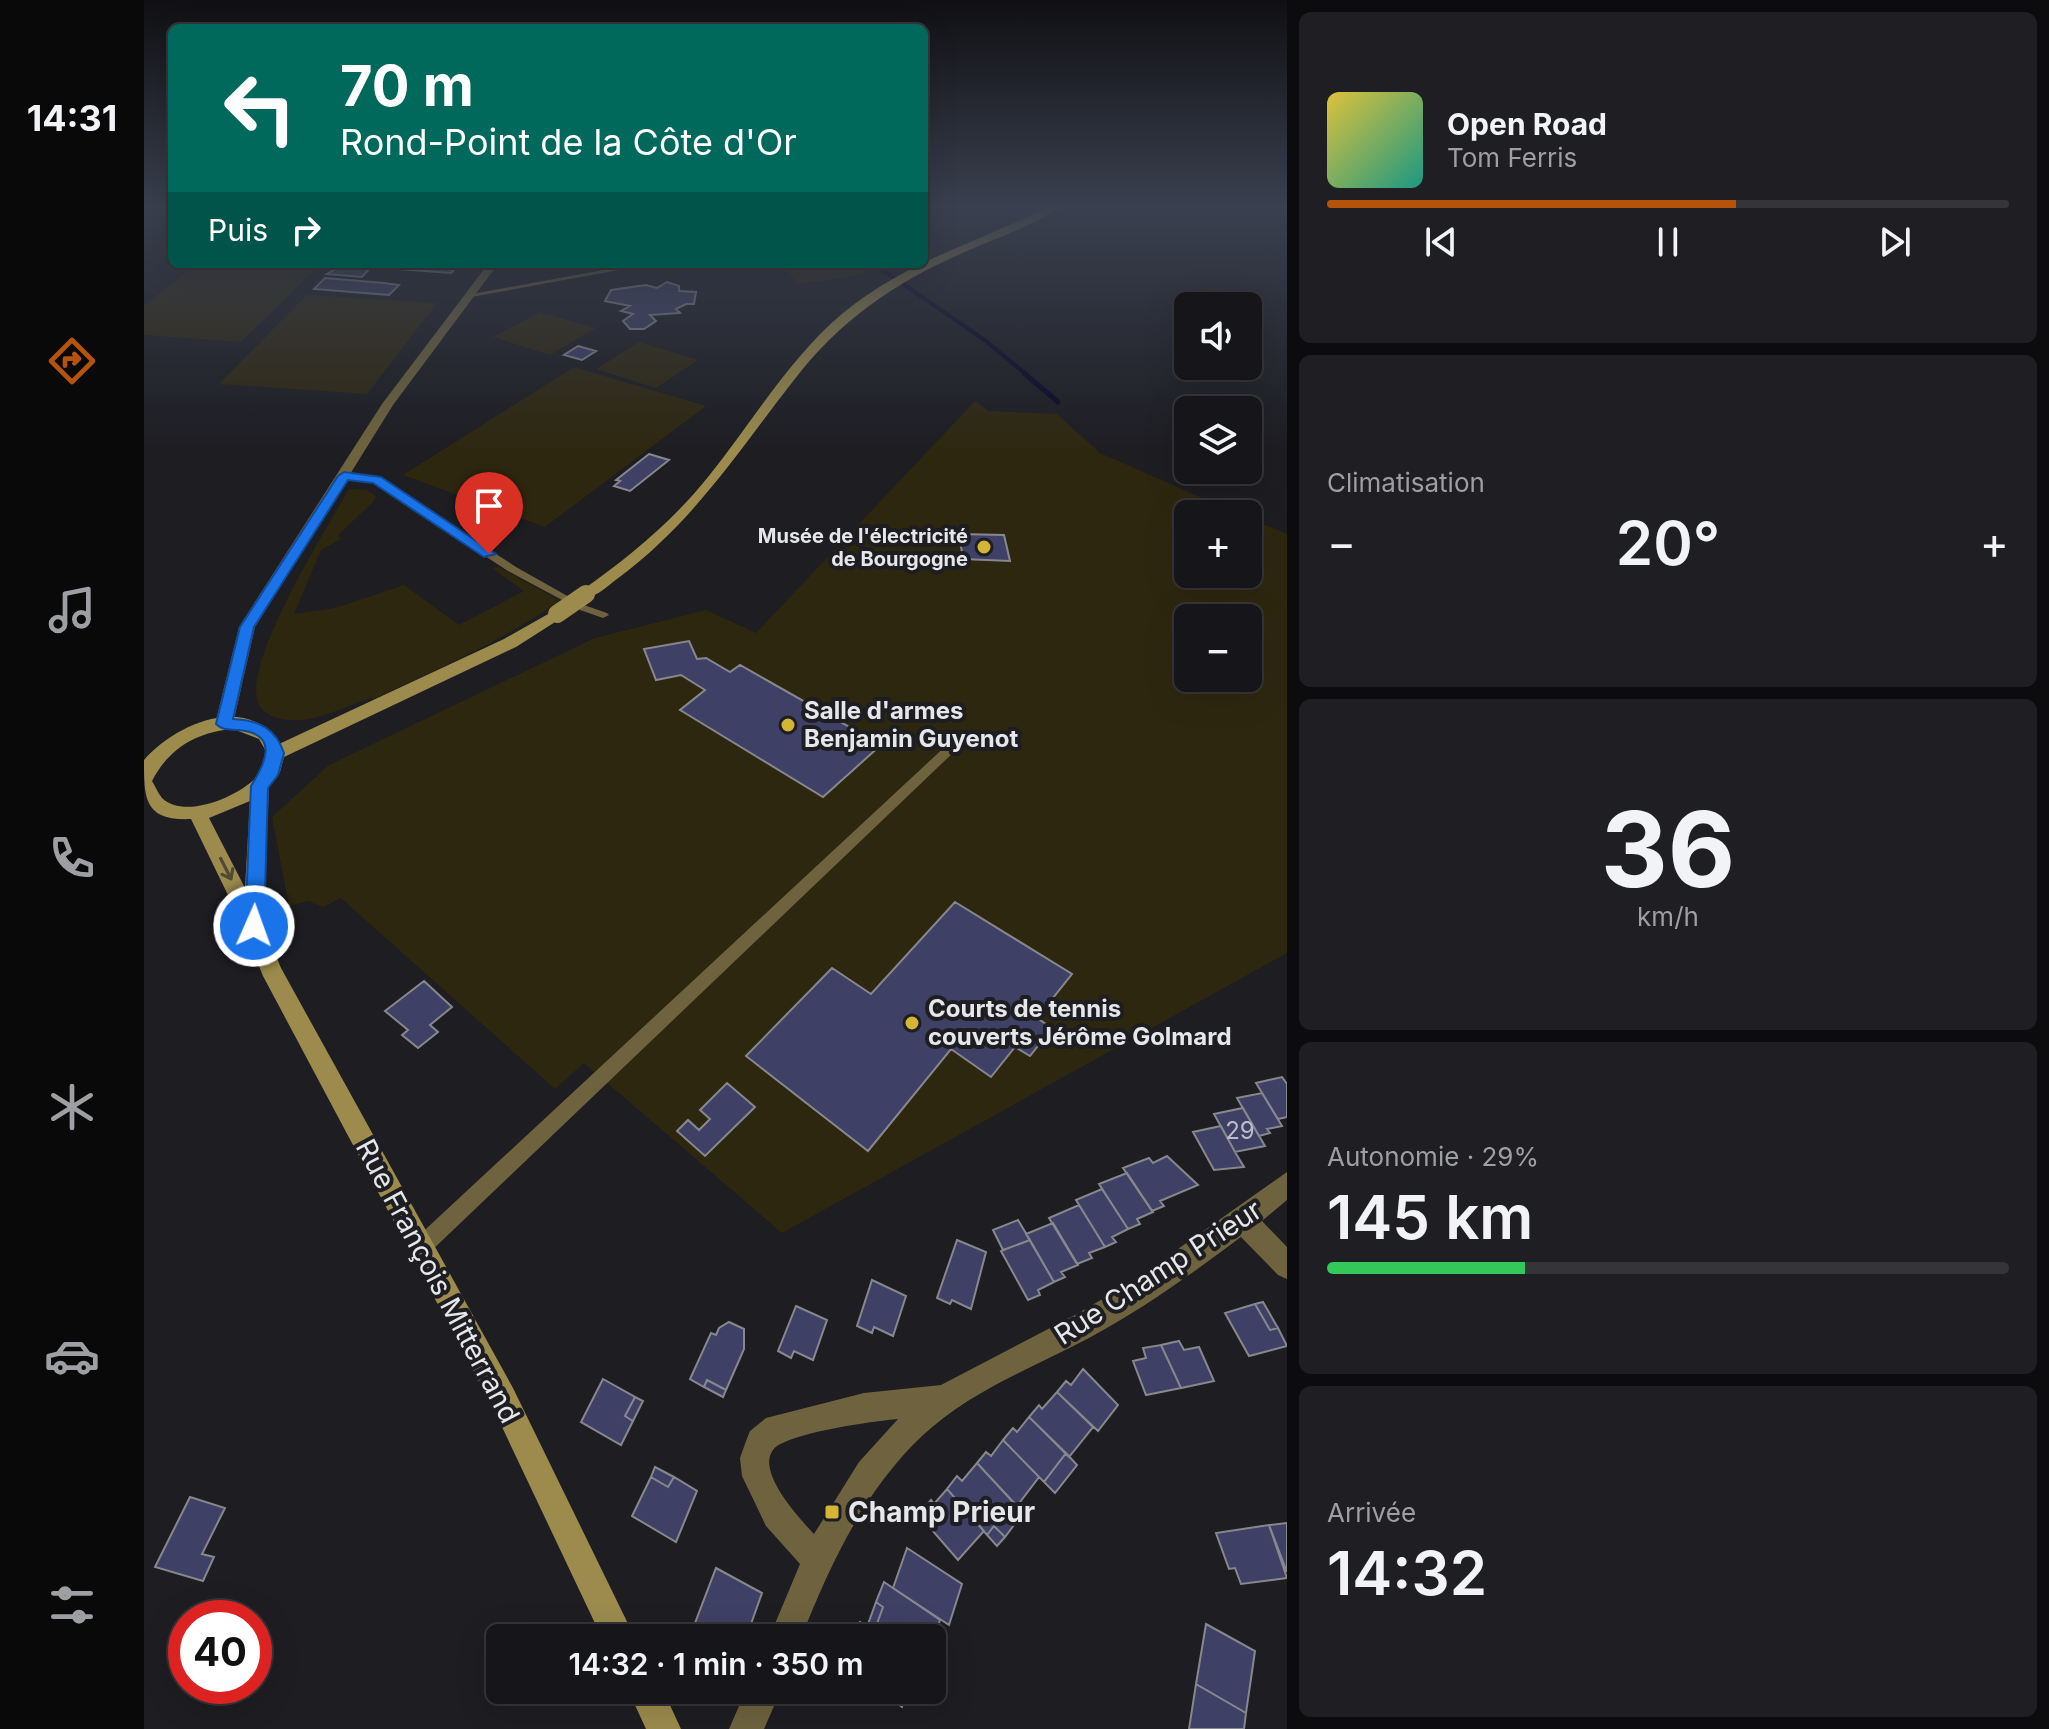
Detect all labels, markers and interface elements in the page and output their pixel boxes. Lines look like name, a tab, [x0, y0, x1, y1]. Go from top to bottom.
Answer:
text: 70 m	[340, 52, 474, 120]
icon: left	[208, 56, 312, 160]
text: 14:31	[27, 96, 117, 140]
text: Open Road	[1447, 106, 1607, 142]
text: Rond-Point de la Côte d'Or	[340, 120, 797, 164]
text: Tom Ferris	[1447, 142, 1577, 173]
icon: right	[284, 208, 328, 252]
text: Puis	[208, 212, 268, 248]
icon: previous	[1419, 220, 1463, 264]
icon: pause	[1646, 220, 1690, 264]
icon: next	[1873, 220, 1917, 264]
map controls	[1174, 292, 1262, 692]
button: sound	[1174, 292, 1262, 380]
icon: directions	[44, 333, 100, 389]
button: layers	[1174, 396, 1262, 484]
text: Climatisation	[1327, 467, 1485, 498]
pin	[455, 472, 523, 554]
icon: arrive	[467, 484, 511, 528]
button: +	[1174, 500, 1262, 588]
text: 20°	[1616, 507, 1720, 579]
text: −	[1327, 516, 1356, 570]
text: +	[1980, 516, 2009, 570]
place label: Musée de l'électricité de Bourgogne	[758, 524, 968, 571]
marker: Musée de l'électricité de Bourgogne	[975, 538, 993, 556]
icon: music	[44, 582, 100, 638]
button: −	[1174, 604, 1262, 692]
place label: Salle d'armes Benjamin Guyenot	[804, 696, 1019, 753]
marker: Salle d'armes Benjamin Guyenot	[779, 716, 797, 734]
text: 36	[1601, 786, 1735, 912]
icon: phone	[44, 830, 100, 886]
one-way arrow	[218, 857, 234, 881]
position arrow	[212, 884, 296, 968]
text: km/h	[1637, 901, 1699, 932]
place label: Courts de tennis couverts Jérôme Golmard	[928, 994, 1232, 1051]
marker: Courts de tennis couverts Jérôme Golmard	[903, 1014, 921, 1032]
icon: climate	[44, 1079, 100, 1135]
house number: 29	[1225, 1116, 1255, 1145]
street label: Rue François Mitterrand	[349, 1133, 527, 1429]
text: Autonomie · 29%	[1327, 1141, 1539, 1172]
text: 145 km	[1327, 1181, 1533, 1253]
street label: Rue Champ Prieur	[1048, 1192, 1268, 1352]
icon: car	[44, 1328, 100, 1384]
place label: Champ Prieur	[848, 1495, 1035, 1529]
text: Arrivée	[1327, 1497, 1416, 1528]
marker: Champ Prieur	[823, 1503, 841, 1521]
text: 14:32	[1327, 1537, 1487, 1609]
icon: filters	[44, 1577, 100, 1633]
speed limit sign: 40	[168, 1600, 272, 1704]
text: 14:32 · 1 min · 350 m	[568, 1646, 864, 1682]

